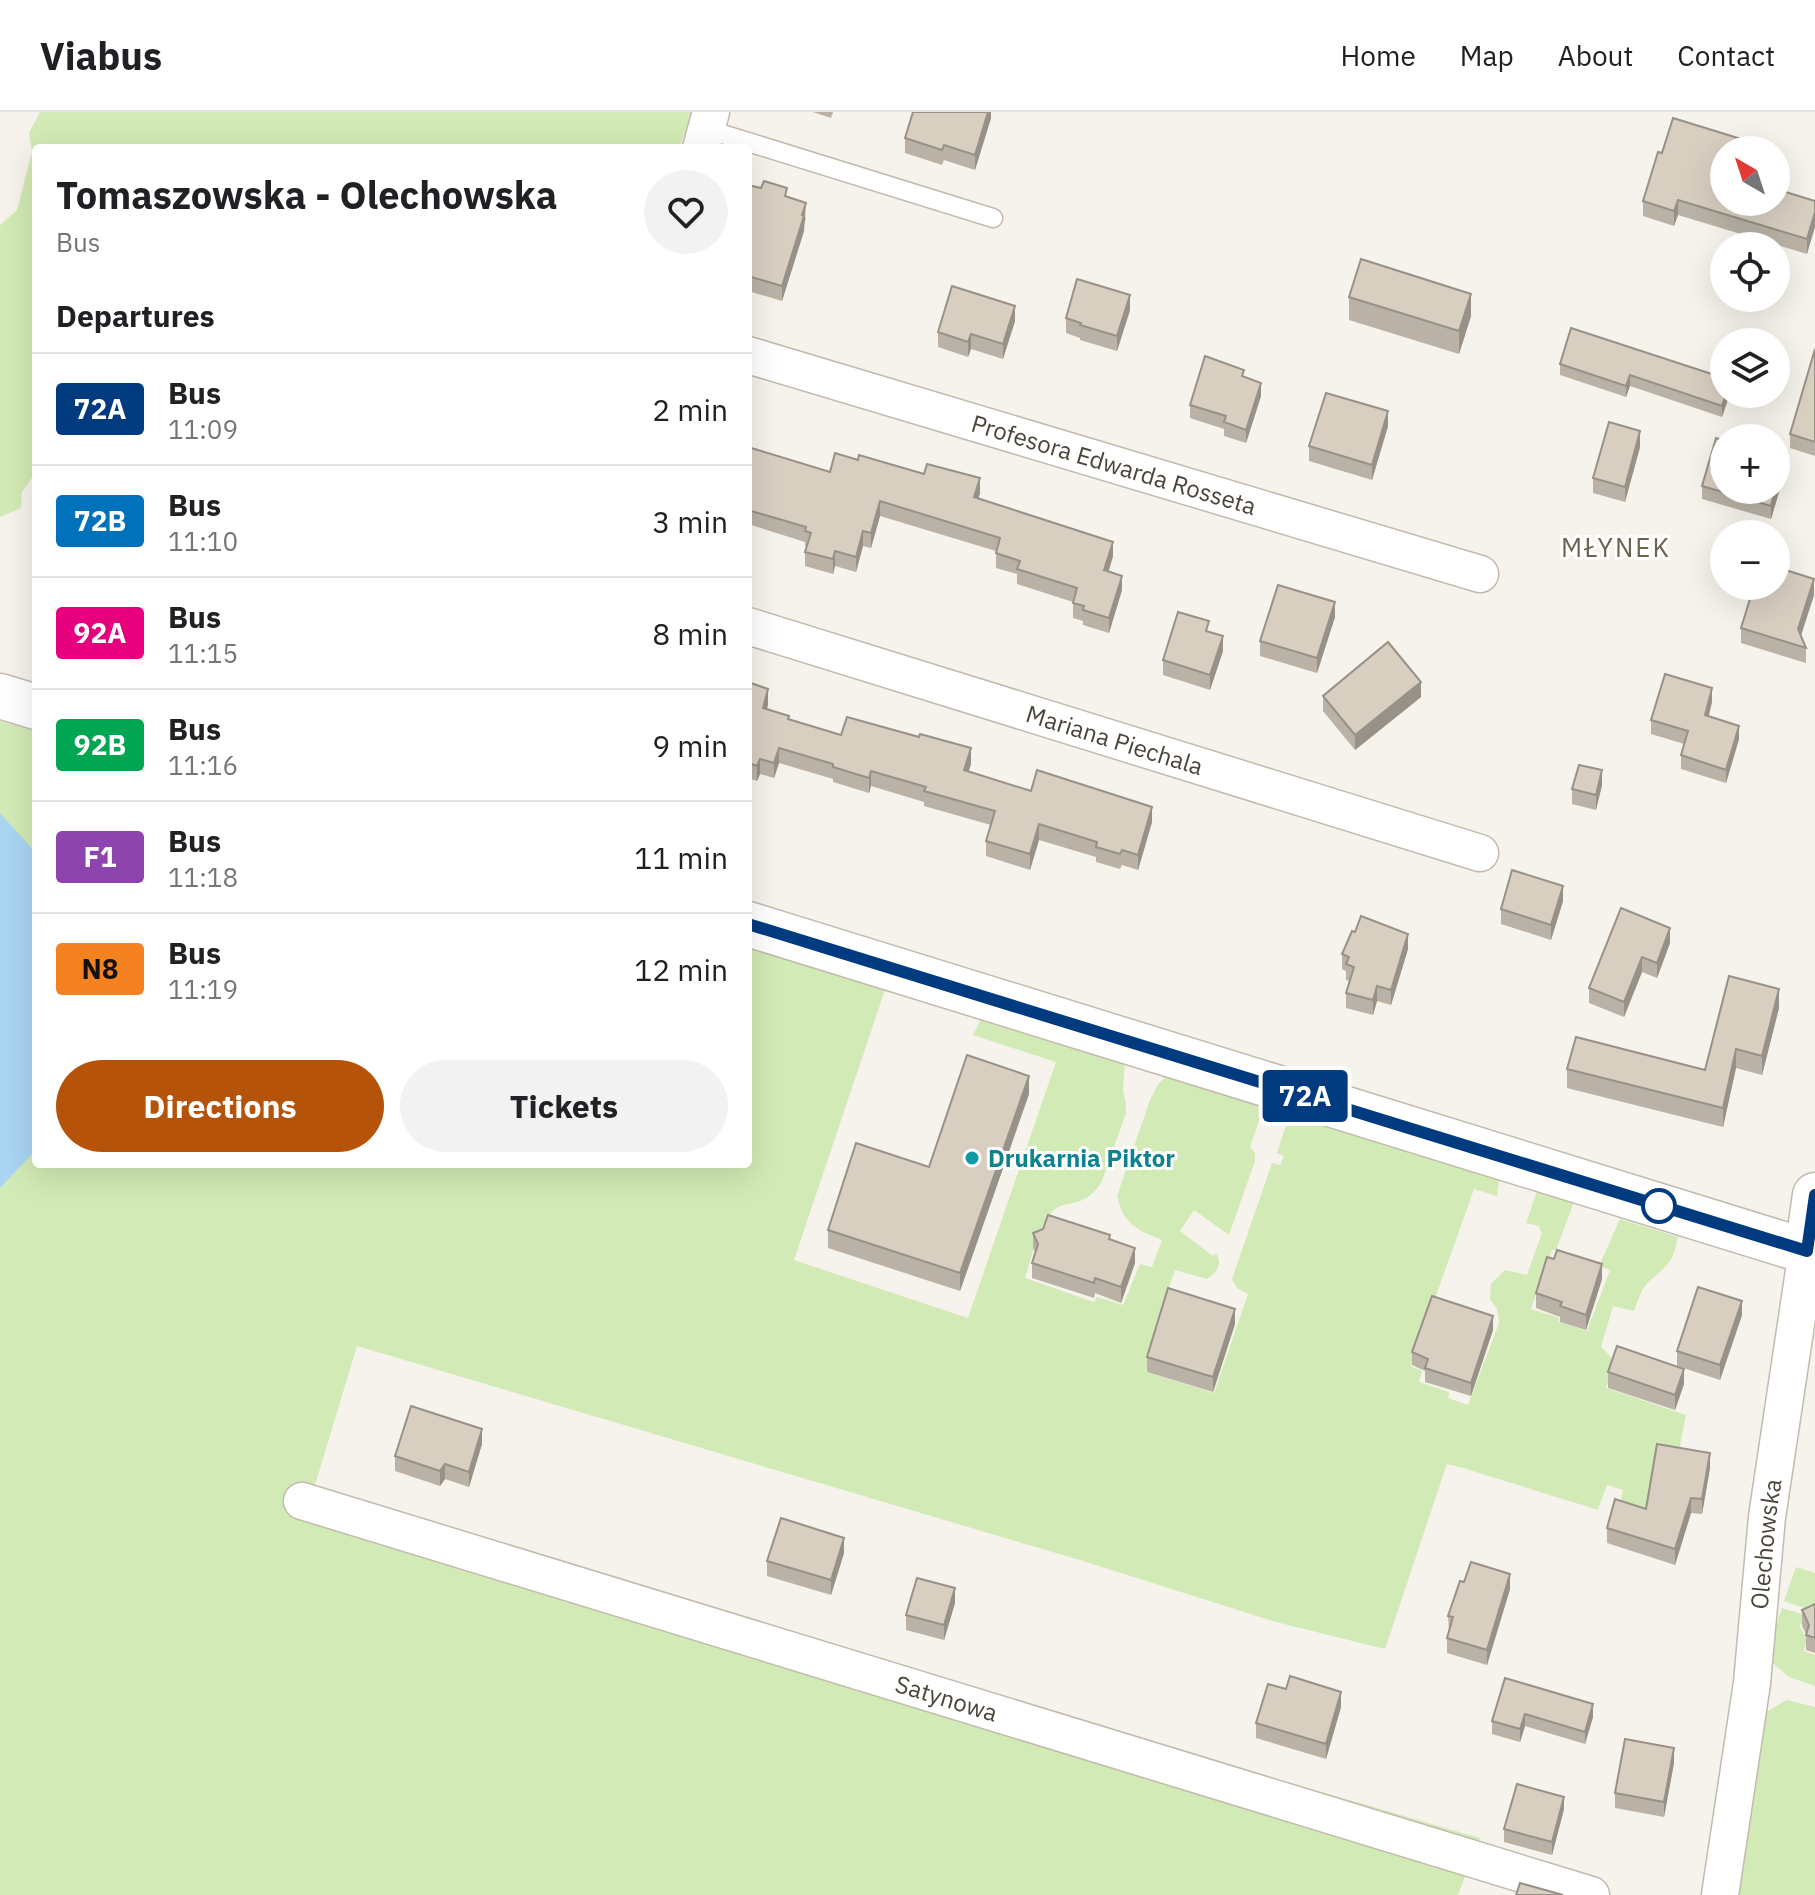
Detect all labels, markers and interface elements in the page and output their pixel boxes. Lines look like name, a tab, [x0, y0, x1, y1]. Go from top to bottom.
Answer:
text: Viabus	[40, 31, 162, 80]
text: Home	[1340, 37, 1416, 74]
text: Map	[1460, 37, 1514, 74]
text: About	[1558, 37, 1633, 74]
text: Contact	[1677, 37, 1775, 74]
north arrow	[1710, 136, 1790, 216]
map controls	[1710, 136, 1790, 600]
text: Tomaszowska - Olechowska	[56, 170, 557, 219]
button: heart	[644, 170, 728, 254]
text: Bus	[56, 225, 100, 259]
button: locate	[1710, 232, 1790, 312]
text: Departures	[56, 296, 215, 335]
button: layers	[1710, 328, 1790, 408]
text: Bus	[168, 373, 221, 412]
text: 72A	[74, 390, 126, 427]
text: 2 min	[652, 390, 728, 429]
street label: Profesora Edwarda Rosseta	[968, 407, 1260, 522]
text: 11:09	[168, 412, 238, 446]
button: +	[1710, 424, 1790, 504]
text: Bus	[168, 485, 221, 524]
text: 72B	[74, 502, 126, 539]
text: 3 min	[652, 502, 728, 541]
button: −	[1710, 520, 1790, 600]
text: 11:10	[168, 524, 238, 558]
district label: MŁYNEK	[1561, 530, 1671, 564]
text: Bus	[168, 597, 221, 636]
text: 92A	[74, 614, 126, 651]
text: 8 min	[652, 614, 728, 653]
text: 11:15	[168, 636, 238, 670]
street label: Mariana Piechala	[1022, 697, 1207, 782]
text: Bus	[168, 709, 221, 748]
text: 92B	[74, 726, 126, 763]
text: 9 min	[652, 726, 728, 765]
text: 11:16	[168, 748, 238, 782]
text: Bus	[168, 821, 221, 860]
text: F1	[83, 838, 117, 875]
text: 11 min	[634, 838, 728, 877]
text: 11:18	[168, 860, 238, 894]
text: Bus	[168, 933, 221, 972]
text: N8	[81, 950, 119, 987]
text: 12 min	[634, 950, 728, 989]
text: 11:19	[168, 972, 238, 1006]
button: Directions	[56, 1060, 384, 1152]
button: Tickets	[400, 1060, 728, 1152]
line badge: 72A	[1259, 1070, 1351, 1122]
text: 72A	[1279, 1077, 1331, 1114]
place label: Drukarnia Piktor	[988, 1142, 1175, 1174]
marker: Drukarnia Piktor	[963, 1149, 981, 1167]
unlabelled marker	[1642, 1189, 1676, 1223]
street label: Olechowska	[1743, 1476, 1789, 1611]
street label: Satynowa	[892, 1667, 1002, 1729]

